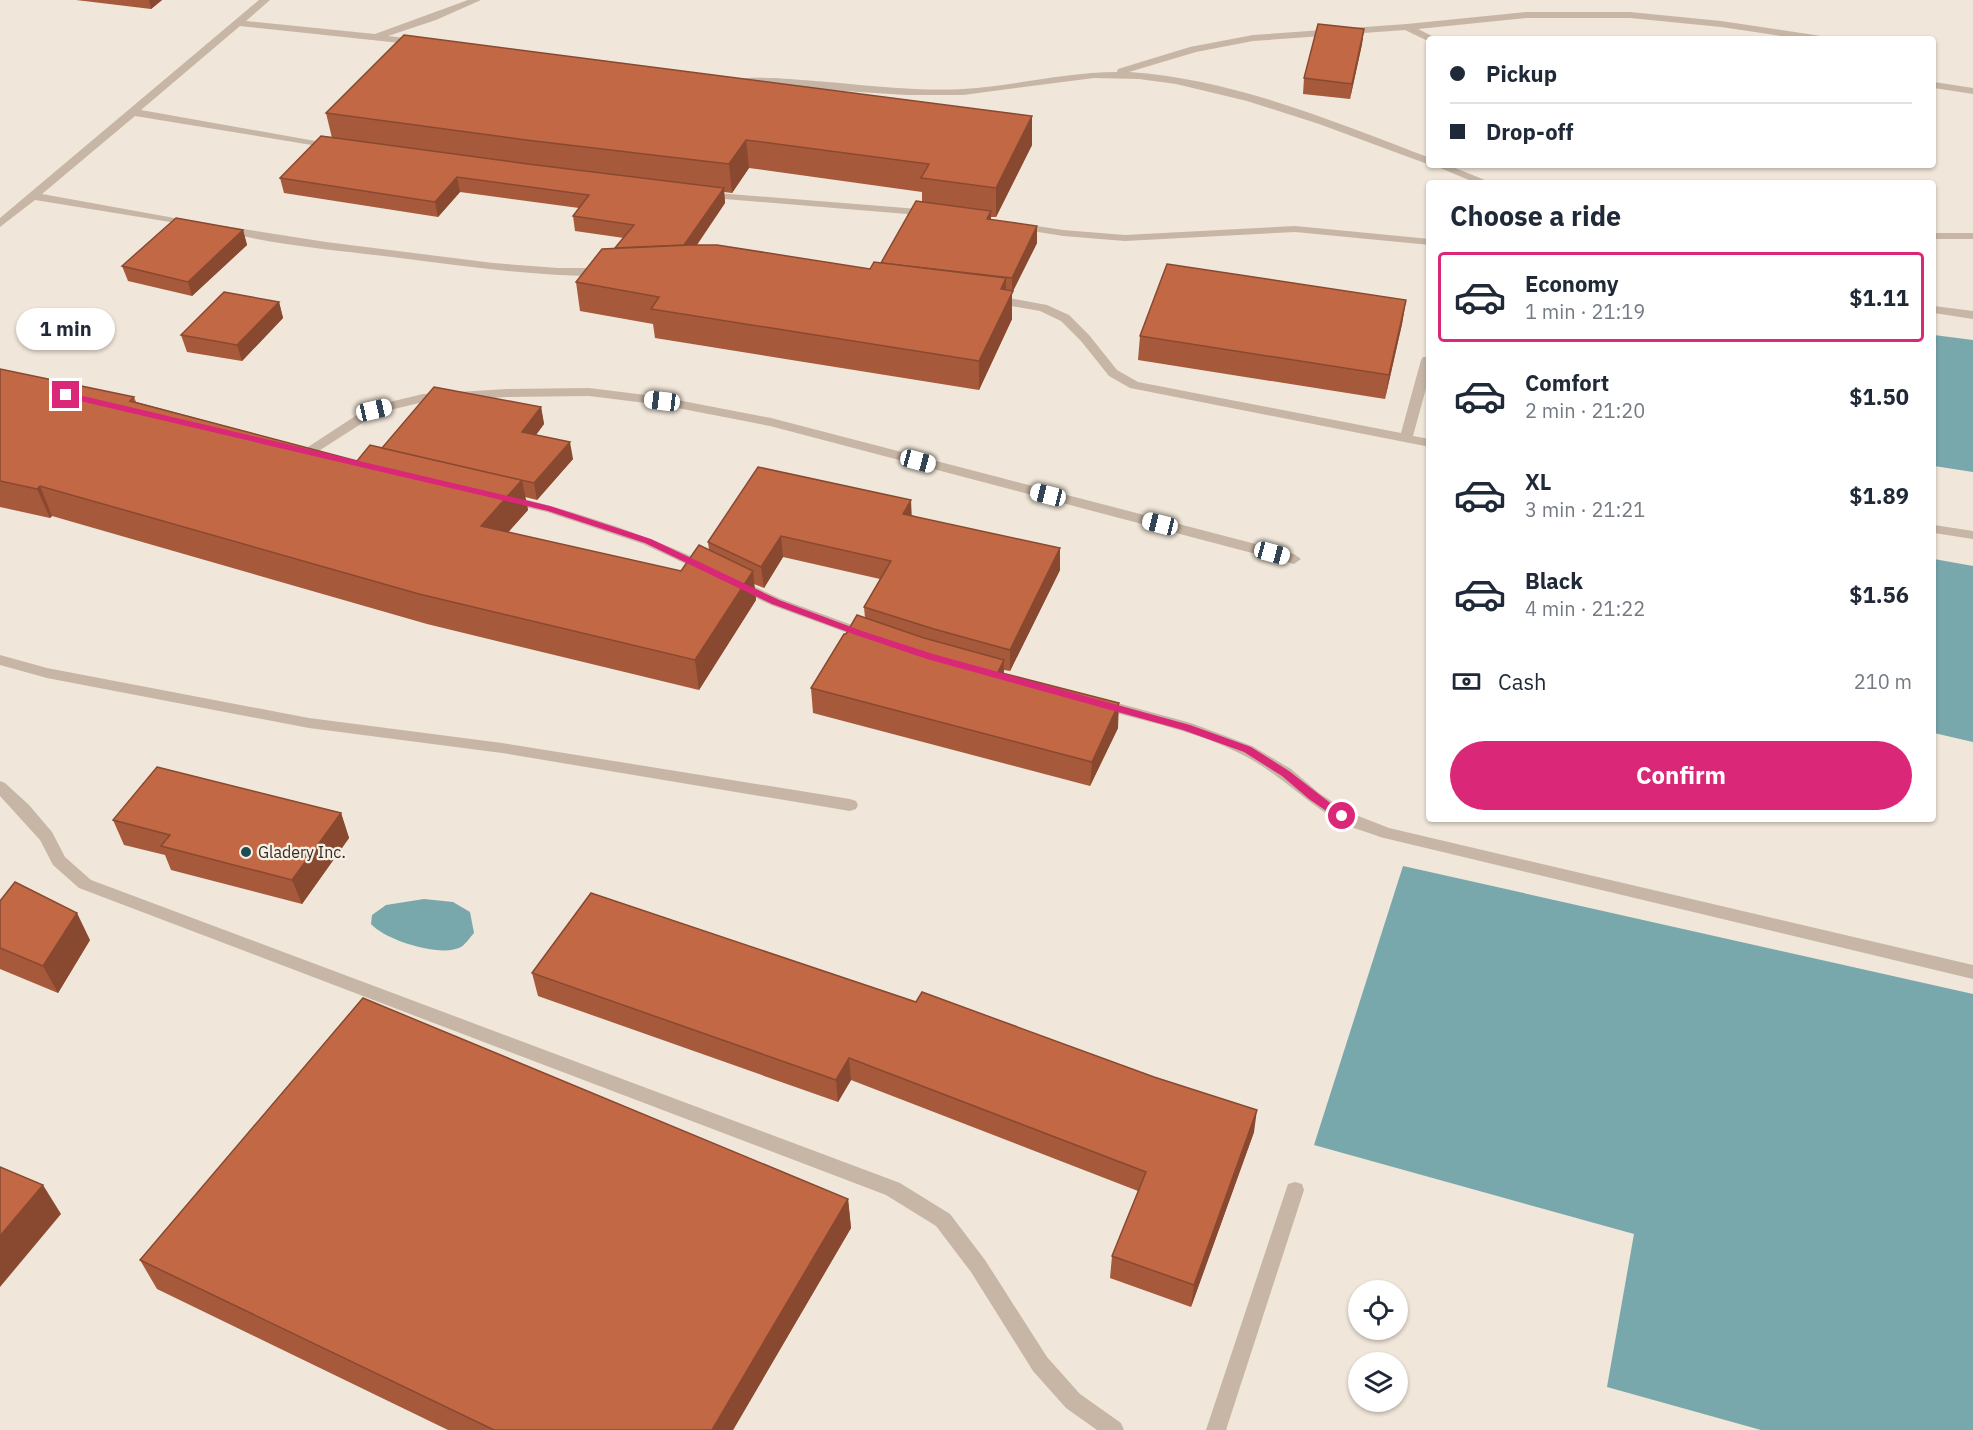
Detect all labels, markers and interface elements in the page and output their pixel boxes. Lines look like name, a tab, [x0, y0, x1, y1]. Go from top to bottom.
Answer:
text: Pickup	[1486, 59, 1557, 88]
text: Drop-off	[1486, 117, 1573, 146]
text: Choose a ride	[1450, 198, 1621, 233]
text: Economy	[1525, 269, 1619, 298]
icon: car	[1453, 270, 1507, 324]
text: $1.11	[1849, 283, 1909, 312]
text: 1 min · 21:19	[1525, 298, 1645, 325]
callout: 1 min	[16, 308, 116, 350]
text: 1 min	[39, 315, 92, 342]
text: Comfort	[1525, 368, 1609, 397]
icon: car	[1453, 369, 1507, 423]
route end	[52, 381, 79, 408]
text: $1.50	[1849, 382, 1909, 411]
car	[643, 390, 681, 412]
car	[354, 397, 394, 423]
text: 2 min · 21:20	[1525, 397, 1645, 424]
car	[898, 448, 938, 474]
text: XL	[1525, 467, 1551, 496]
icon: car	[1453, 468, 1507, 522]
text: $1.89	[1849, 481, 1909, 510]
car	[1028, 482, 1068, 508]
text: 3 min · 21:21	[1525, 496, 1645, 523]
car	[1140, 511, 1180, 537]
car	[1252, 540, 1292, 566]
text: Black	[1525, 566, 1583, 595]
icon: car	[1453, 567, 1507, 621]
text: $1.56	[1849, 580, 1909, 609]
text: 4 min · 21:22	[1525, 595, 1645, 622]
icon: cash	[1450, 665, 1483, 698]
text: Cash	[1498, 667, 1547, 696]
text: 210 m	[1854, 668, 1912, 695]
button: Confirm	[1450, 741, 1912, 810]
route start	[1328, 802, 1355, 829]
place label: Gladery Inc.	[258, 842, 346, 862]
marker: Gladery Inc.	[239, 845, 253, 859]
map controls	[1348, 1280, 1408, 1412]
button: locate	[1348, 1280, 1408, 1340]
button: layers	[1348, 1352, 1408, 1412]

